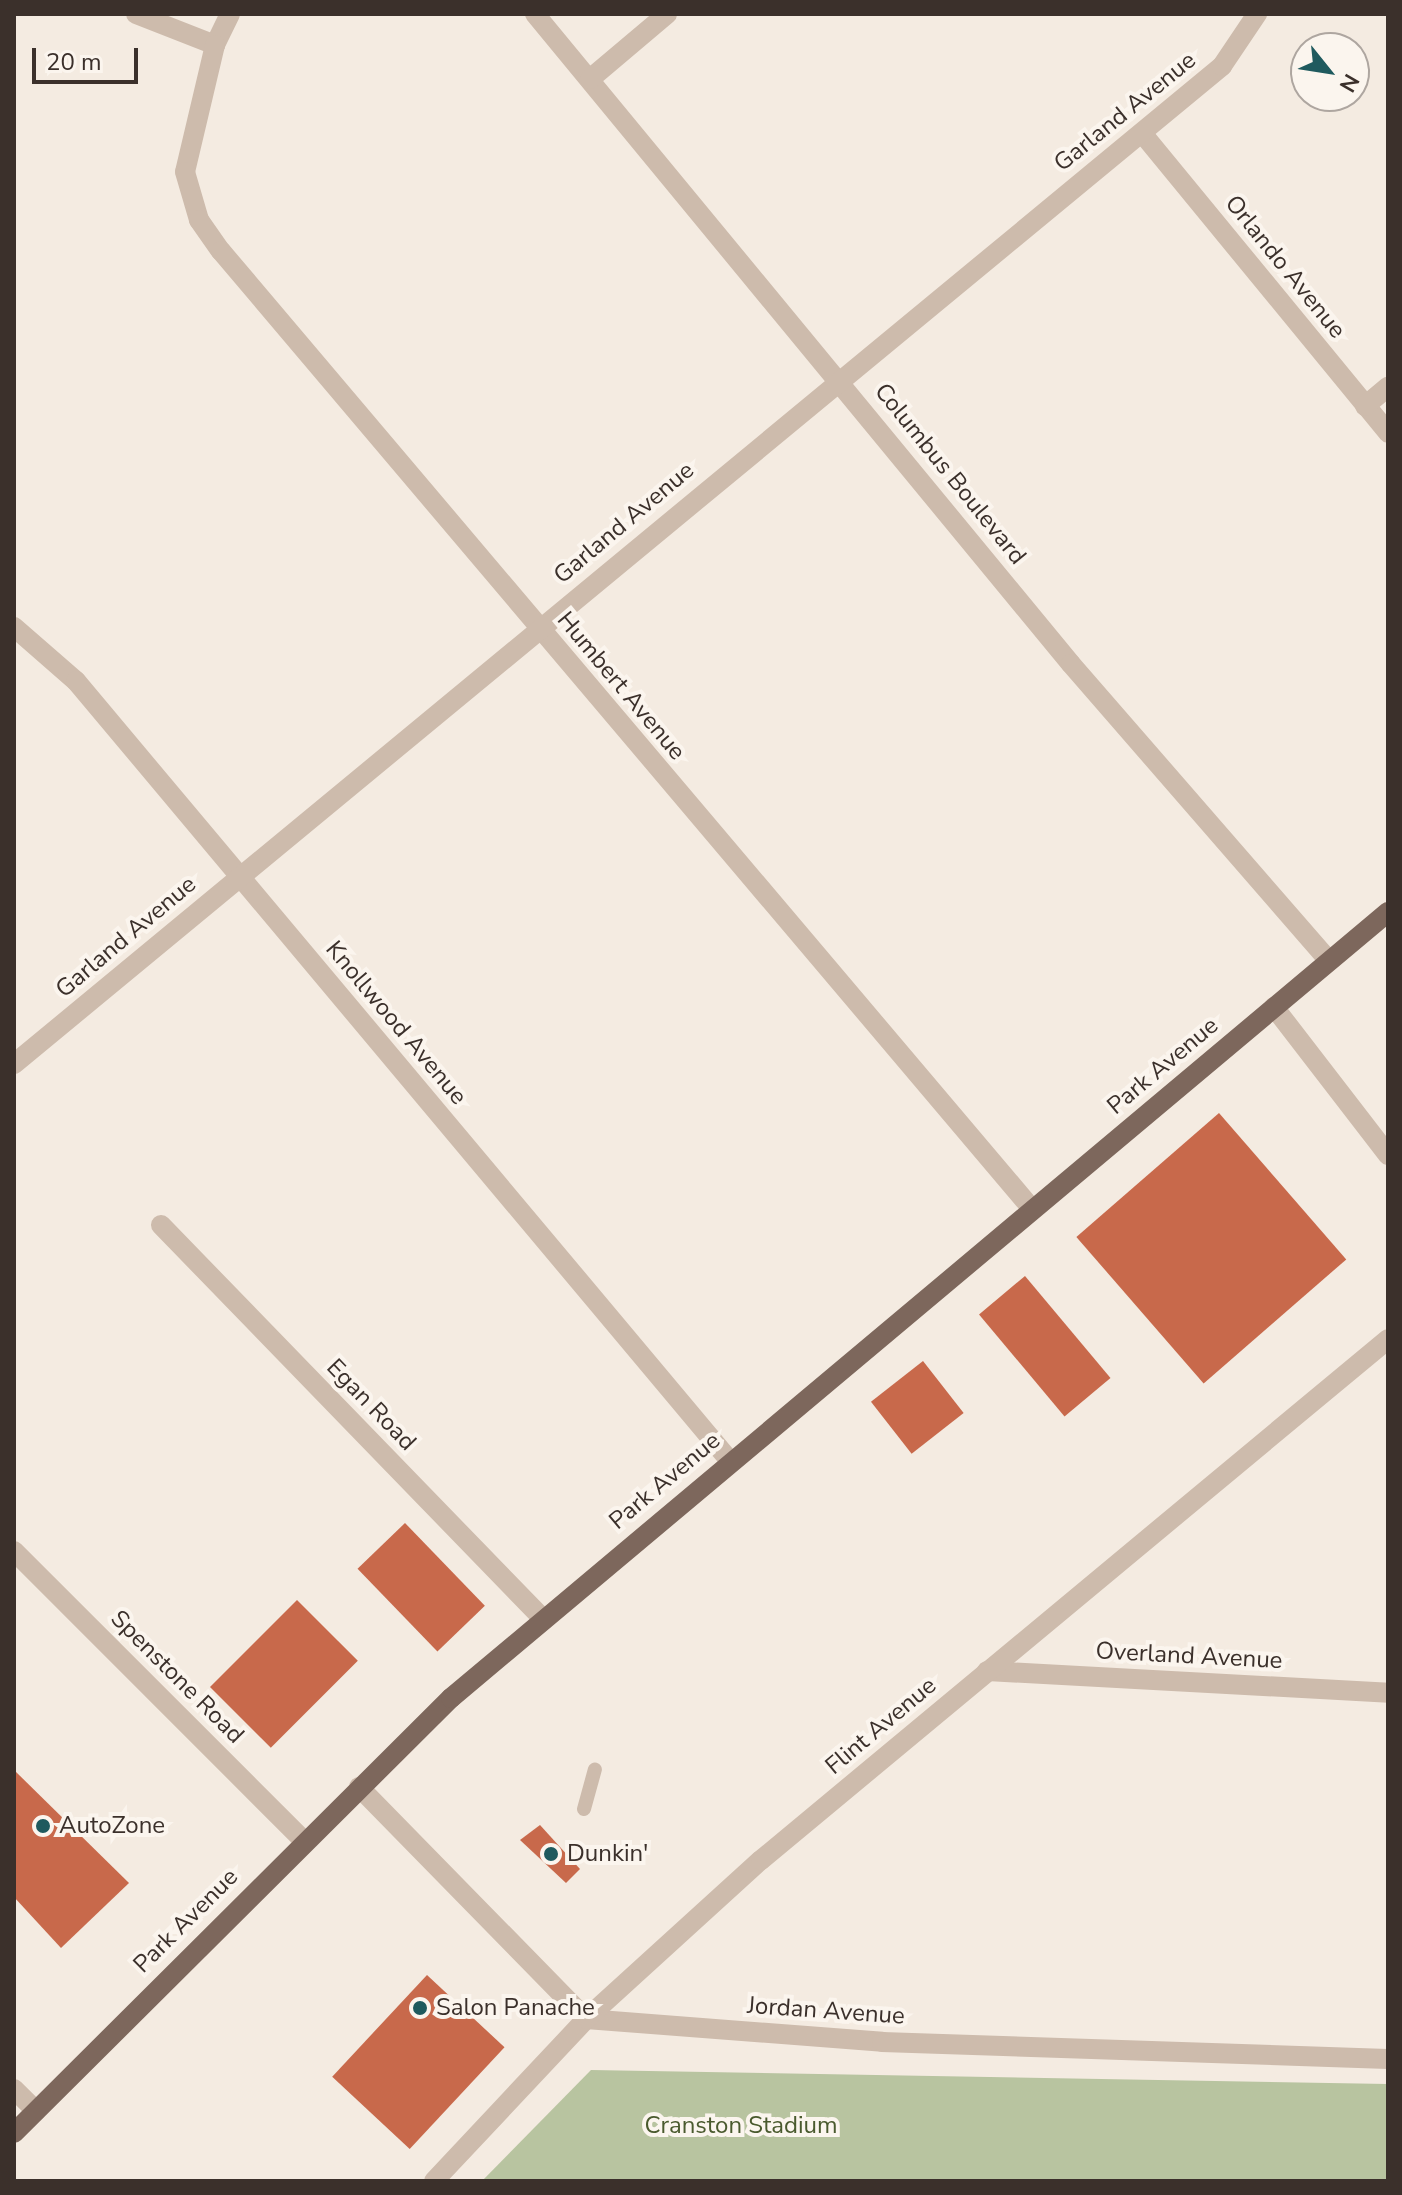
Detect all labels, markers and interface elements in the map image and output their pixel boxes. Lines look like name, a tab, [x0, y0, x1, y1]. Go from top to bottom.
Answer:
scale bar	[36, 32, 142, 82]
north arrow	[1290, 32, 1370, 112]
text: 20 m	[46, 46, 102, 78]
street label: Garland Avenue	[1048, 46, 1202, 178]
text: N	[1332, 68, 1366, 98]
street label: Orlando Avenue	[1219, 190, 1351, 344]
street label: Columbus Boulevard	[868, 378, 1032, 570]
street label: Garland Avenue	[548, 456, 700, 590]
street label: Humbert Avenue	[551, 606, 691, 766]
street label: Garland Avenue	[50, 870, 202, 1004]
street label: Knollwood Avenue	[319, 935, 473, 1111]
street label: Park Avenue	[1102, 1011, 1224, 1121]
street label: Egan Road	[320, 1353, 422, 1457]
street label: Park Avenue	[604, 1426, 726, 1536]
street label: Spenstone Road	[104, 1604, 250, 1750]
street label: Overland Avenue	[1095, 1637, 1283, 1675]
street label: Flint Avenue	[820, 1671, 942, 1781]
place label: AutoZone	[59, 1812, 165, 1840]
marker: AutoZone	[34, 1817, 52, 1835]
place label: Dunkin'	[567, 1840, 648, 1868]
marker: Dunkin'	[542, 1845, 560, 1863]
street label: Park Avenue	[128, 1863, 244, 1979]
street label: Jordan Avenue	[746, 1991, 906, 2031]
place label: Salon Panache	[436, 1994, 595, 2022]
marker: Salon Panache	[411, 1999, 429, 2017]
park label: Cranston Stadium	[644, 2112, 838, 2140]

